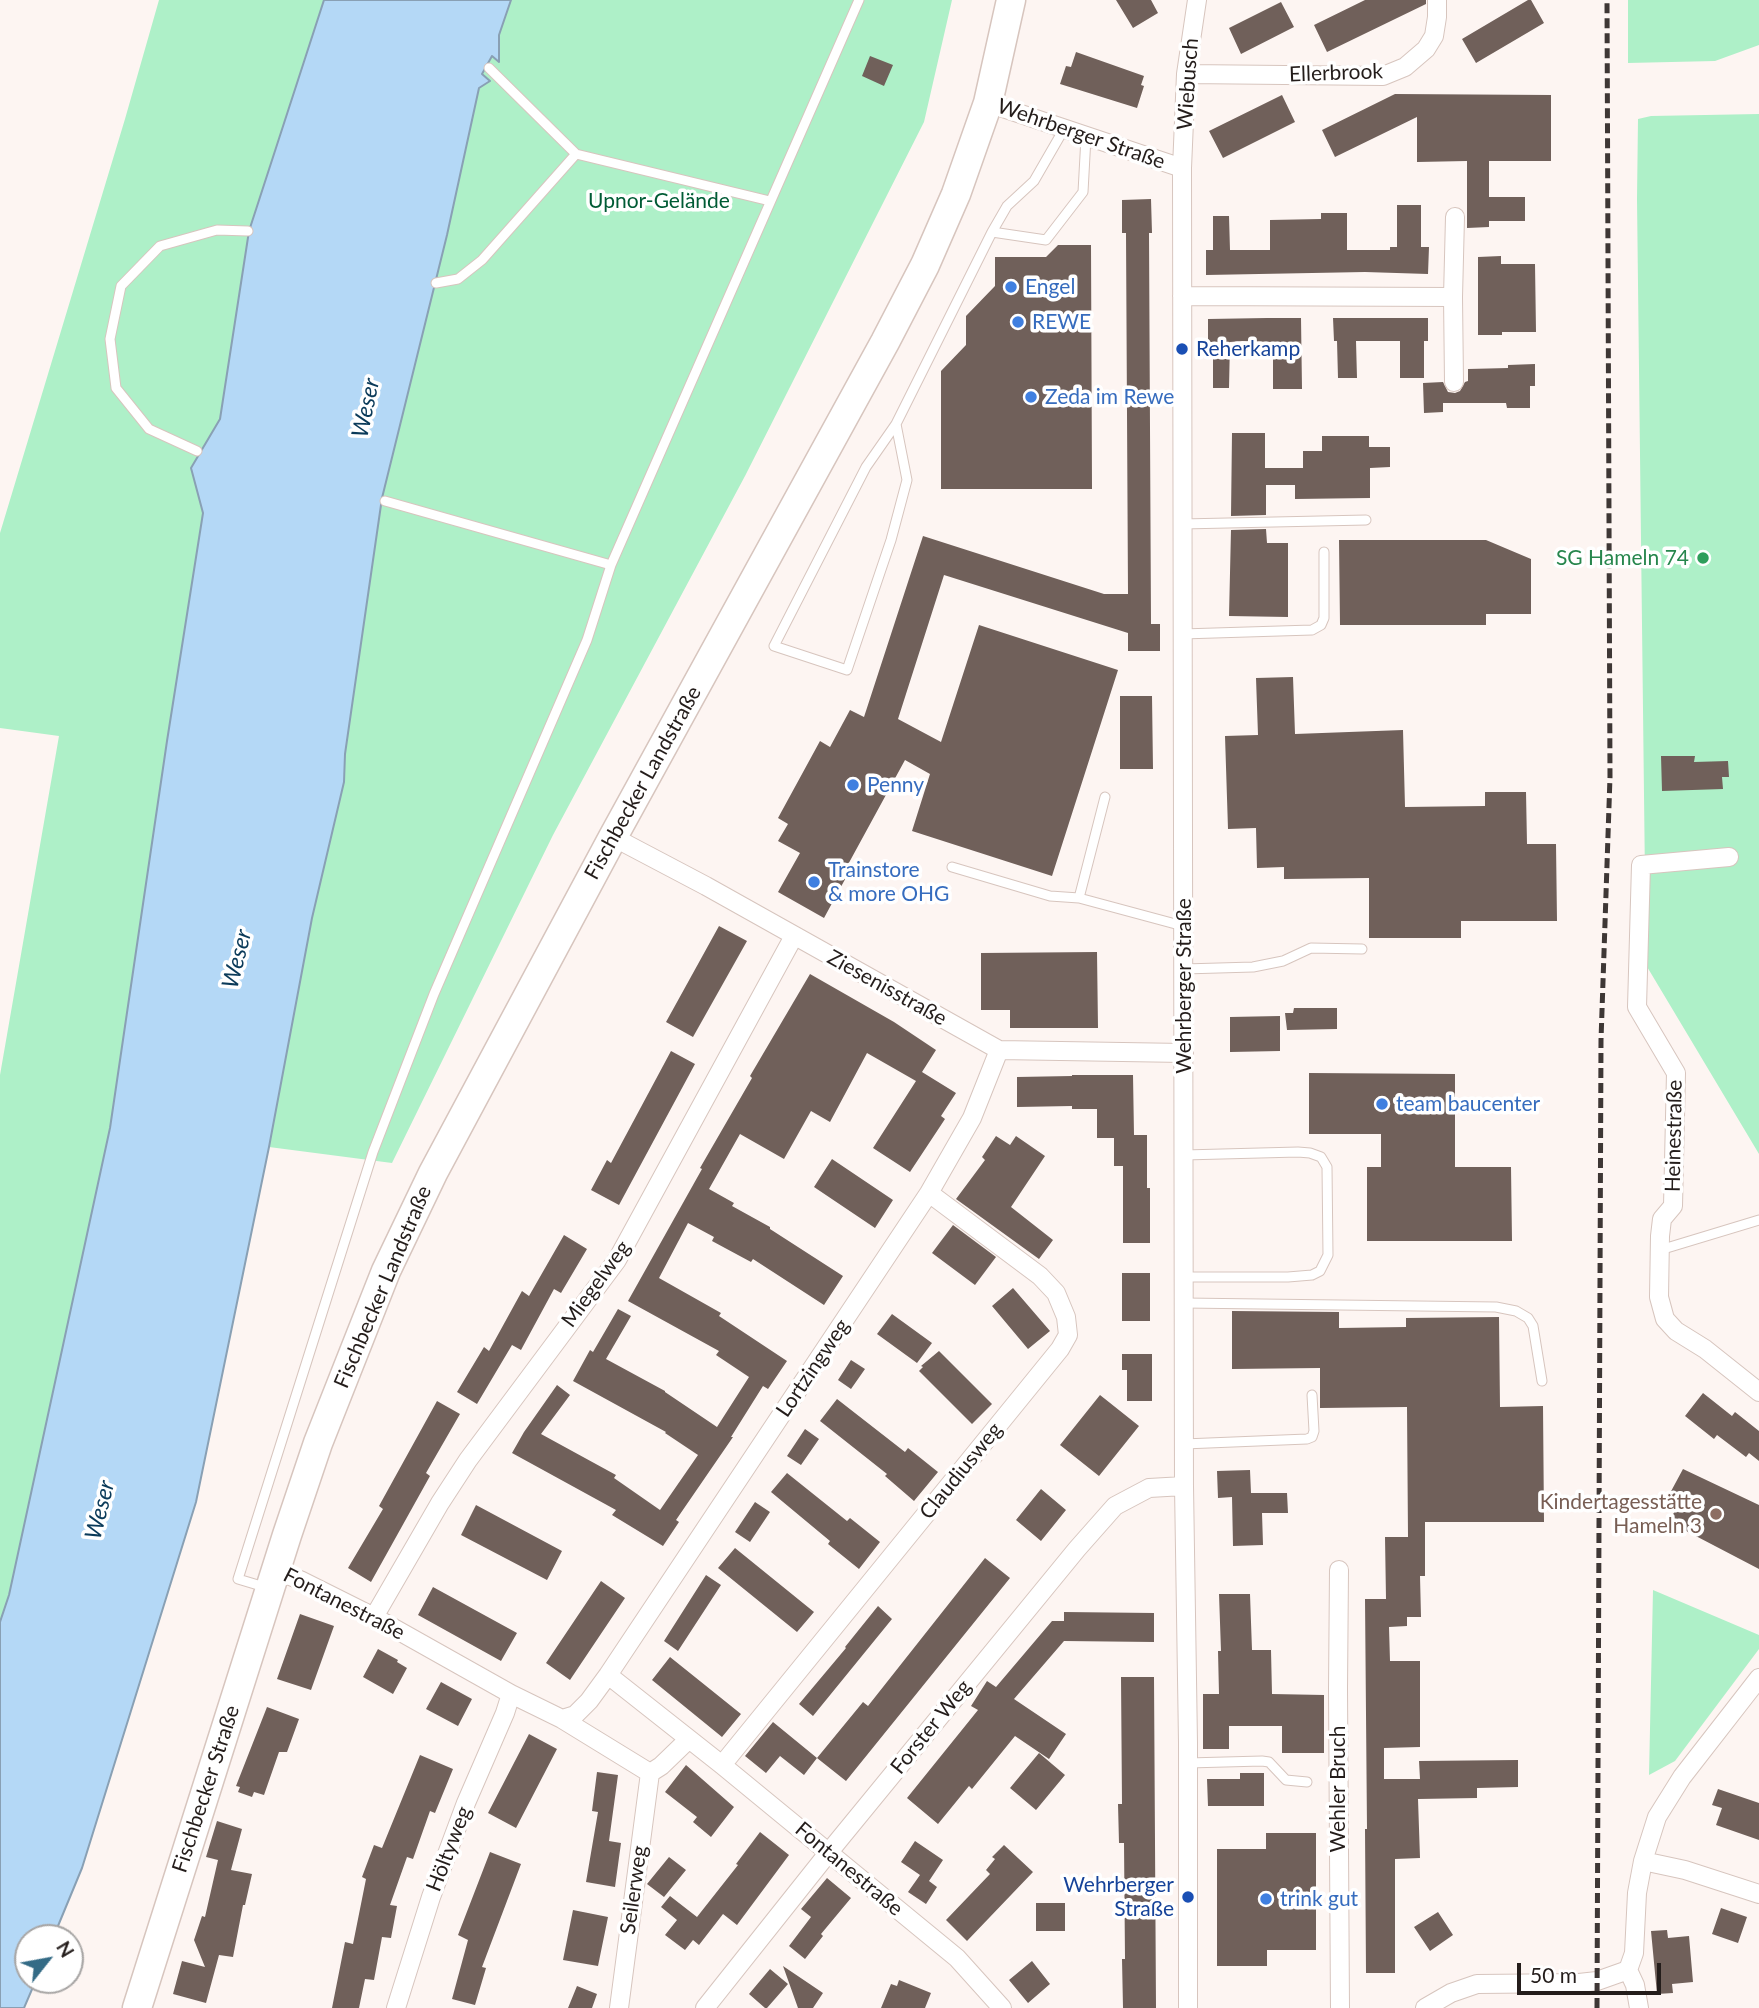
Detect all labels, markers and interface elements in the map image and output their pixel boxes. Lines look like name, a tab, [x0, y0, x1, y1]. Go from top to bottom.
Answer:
street label: Wiebusch	[1172, 37, 1204, 131]
street label: Ellerbrook	[1289, 59, 1383, 87]
street label: Wehrberger Straße	[994, 93, 1168, 175]
park label: Upnor-Gelände	[588, 188, 730, 214]
place label: Engel	[1025, 274, 1075, 300]
marker: Engel	[1003, 279, 1019, 295]
place label: REWE	[1032, 309, 1091, 335]
marker: REWE	[1010, 314, 1026, 330]
place label: Reherkamp	[1196, 336, 1300, 362]
marker: Reherkamp	[1174, 341, 1190, 357]
water label: Weser	[346, 376, 386, 440]
place label: Zeda im Rewe	[1045, 384, 1174, 410]
marker: Zeda im Rewe	[1023, 389, 1039, 405]
place label: SG Hameln 74	[1556, 545, 1689, 571]
marker: SG Hameln 74	[1695, 550, 1711, 566]
street label: Fischbecker Landstraße	[579, 682, 707, 884]
place label: Penny	[867, 772, 924, 798]
marker: Penny	[845, 777, 861, 793]
place label: Trainstore & more OHG	[828, 857, 949, 907]
marker: Trainstore & more OHG	[806, 874, 822, 890]
street label: Wehrberger Straße	[1171, 898, 1197, 1074]
water label: Weser	[216, 927, 258, 991]
street label: Ziesenisstraße	[823, 945, 951, 1031]
street label: Heinestraße	[1660, 1080, 1688, 1192]
place label: team baucenter	[1396, 1091, 1540, 1117]
marker: team baucenter	[1374, 1096, 1390, 1112]
street label: Fischbecker Landstraße	[329, 1182, 437, 1392]
street label: Miegelweg	[556, 1236, 636, 1332]
street label: Lortzingweg	[771, 1314, 855, 1422]
street label: Claudiusweg	[914, 1418, 1008, 1524]
water label: Weser	[79, 1478, 121, 1542]
place label: Kindertagesstätte Hameln 3	[1540, 1489, 1702, 1539]
marker: Kindertagesstätte Hameln 3	[1708, 1506, 1724, 1522]
street label: Fontanestraße	[279, 1563, 409, 1645]
street label: Forster Weg	[885, 1675, 977, 1779]
street label: Fischbecker Straße	[167, 1702, 245, 1876]
street label: Wehler Bruch	[1325, 1726, 1351, 1852]
street label: Höltyweg	[421, 1803, 477, 1895]
street label: Fontanestraße	[790, 1817, 908, 1921]
street label: Seilerweg	[615, 1844, 653, 1936]
place label: Wehrberger Straße	[1063, 1872, 1174, 1922]
place label: trink gut	[1280, 1886, 1358, 1912]
marker: Wehrberger Straße	[1180, 1889, 1196, 1905]
marker: trink gut	[1258, 1891, 1274, 1907]
north arrow	[14, 1924, 84, 1994]
text: N	[52, 1937, 79, 1961]
scale bar	[1521, 1948, 1664, 1992]
text: 50 m	[1530, 1962, 1577, 1987]

